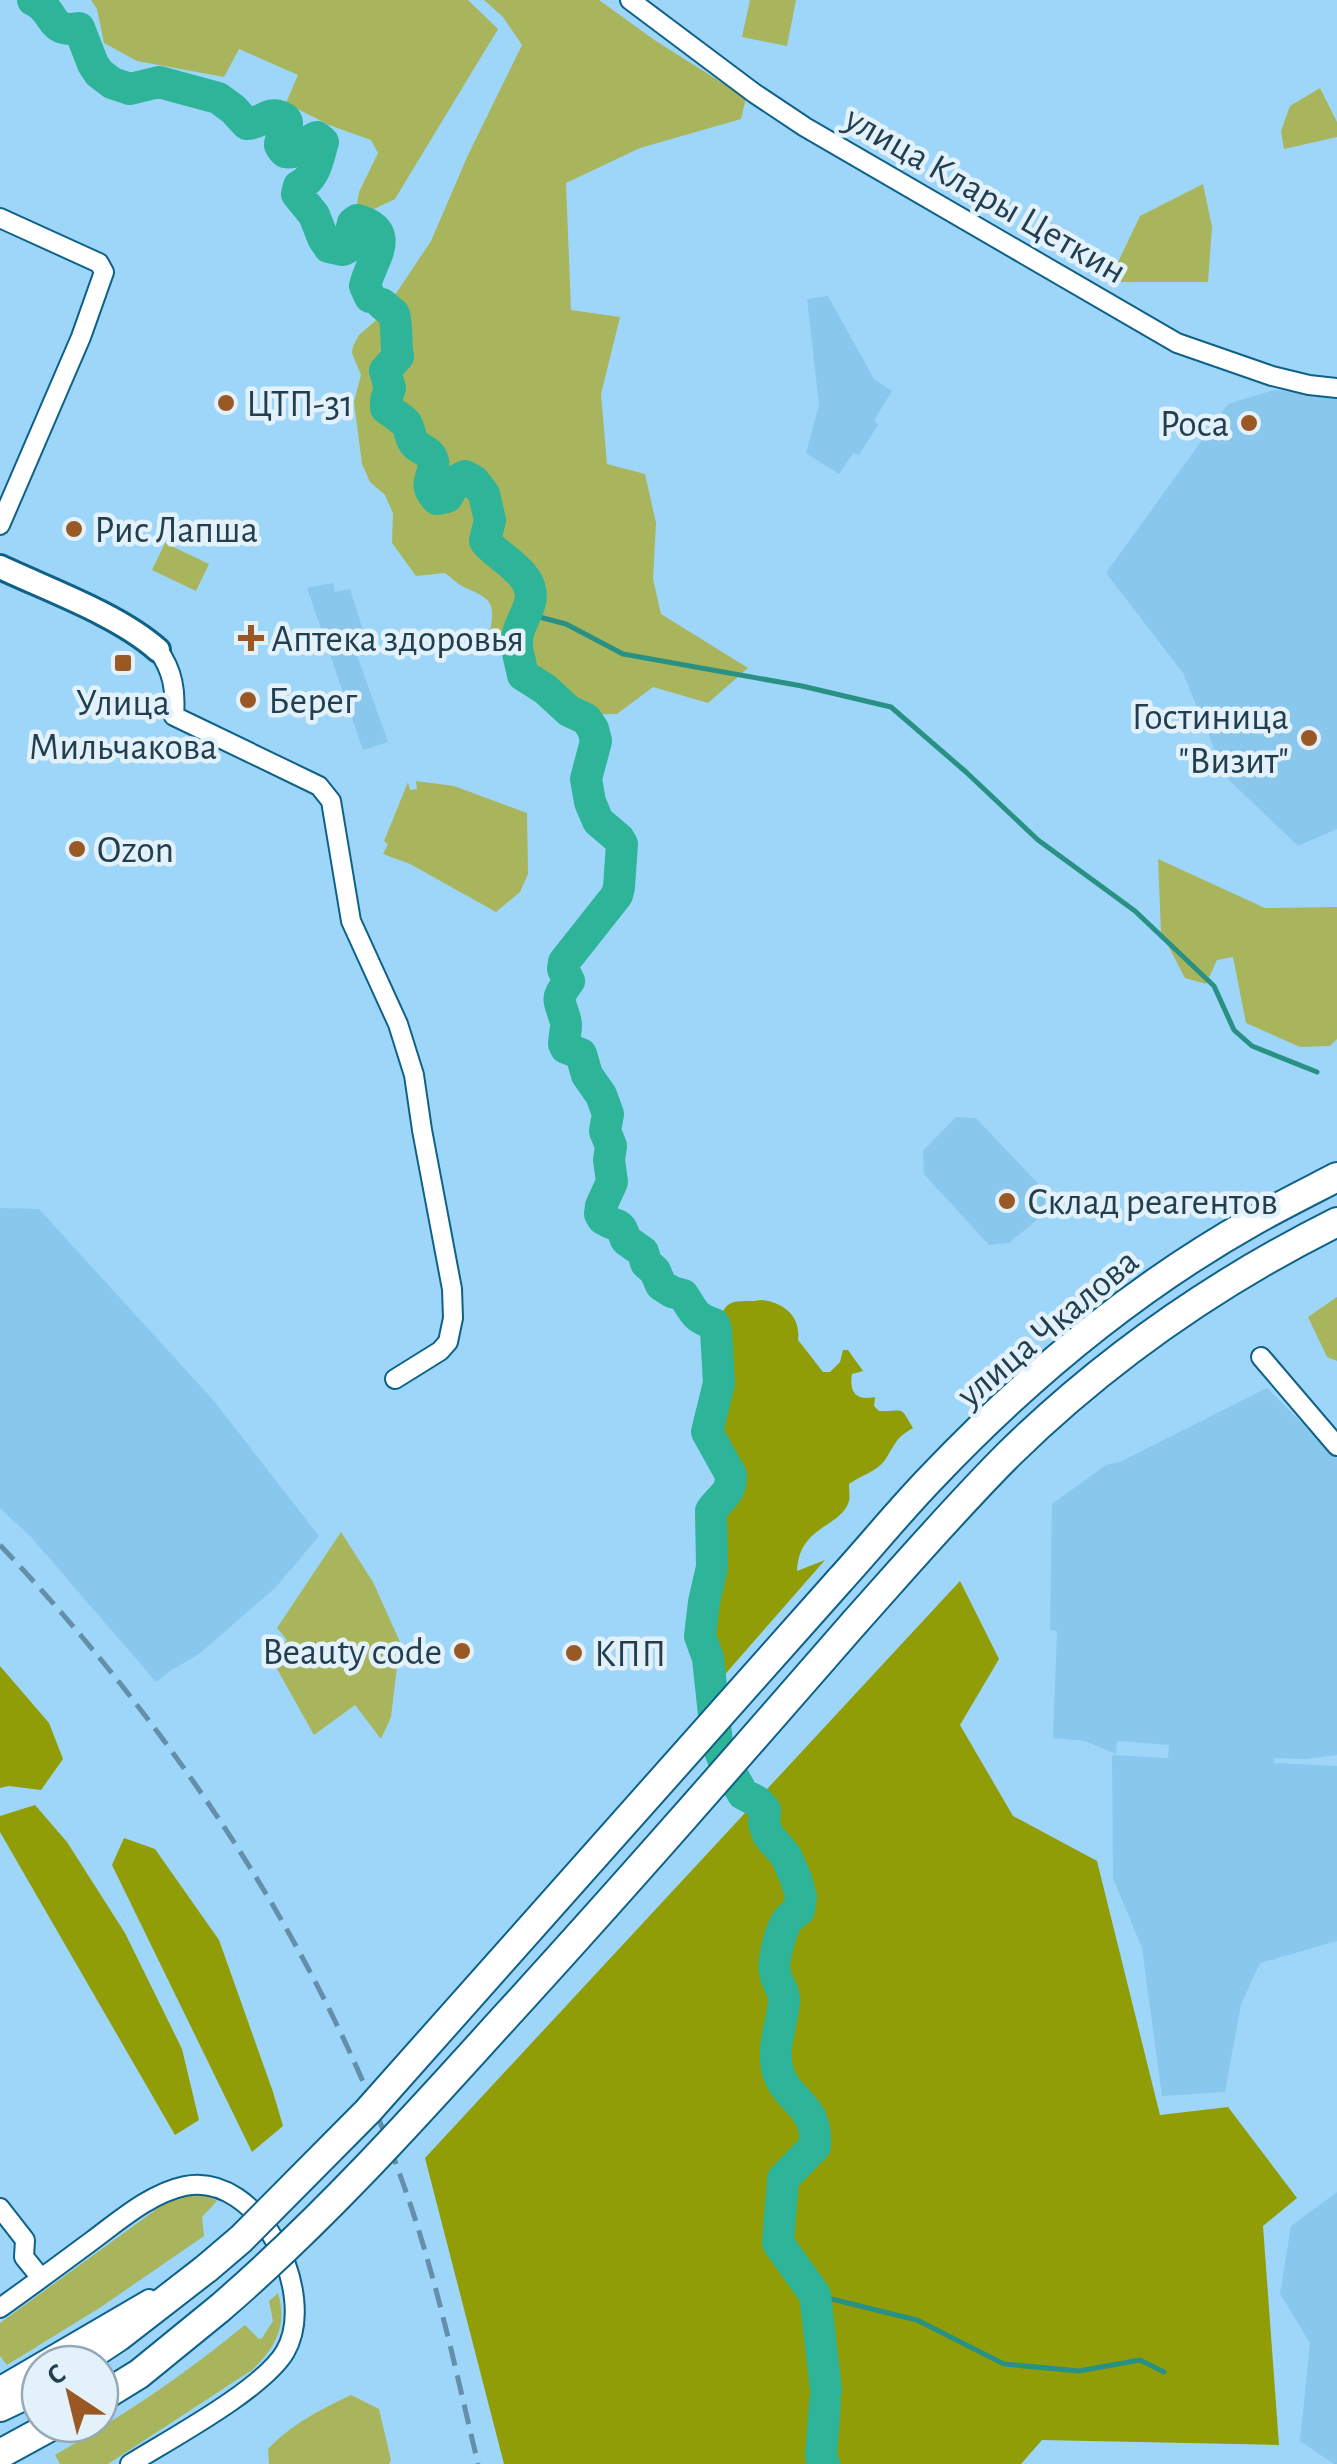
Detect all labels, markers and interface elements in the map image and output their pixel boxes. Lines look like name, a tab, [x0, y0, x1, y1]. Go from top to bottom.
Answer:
street label: улица Клары Цеткин	[837, 99, 1132, 292]
place label: ЦТП-31	[246, 386, 353, 424]
marker: ЦТП-31	[215, 392, 237, 414]
place label: Роса	[1160, 406, 1229, 444]
marker: Роса	[1238, 412, 1260, 434]
place label: Рис Лапша	[94, 512, 258, 550]
marker: Рис Лапша	[63, 518, 85, 540]
place label: Аптека здоровья	[271, 621, 524, 659]
marker: Аптека здоровья	[240, 627, 262, 649]
marker: Улица Мильчакова	[112, 652, 134, 674]
place label: Берег	[268, 683, 358, 721]
place label: Улица Мильчакова	[29, 685, 217, 767]
marker: Берег	[237, 689, 259, 711]
place label: Гостиница "Визит"	[1131, 699, 1289, 781]
marker: Гостиница "Визит"	[1298, 727, 1320, 749]
place label: Ozon	[97, 832, 174, 870]
marker: Ozon	[66, 838, 88, 860]
place label: Склад реагентов	[1027, 1184, 1278, 1222]
marker: Склад реагентов	[996, 1190, 1018, 1212]
street label: улица Чкалова	[950, 1242, 1146, 1416]
place label: Beauty code	[262, 1634, 442, 1672]
place label: КПП	[594, 1636, 666, 1674]
marker: Beauty code	[451, 1640, 473, 1662]
marker: КПП	[563, 1642, 585, 1664]
north arrow	[20, 2344, 120, 2444]
text: С	[42, 2359, 71, 2391]

